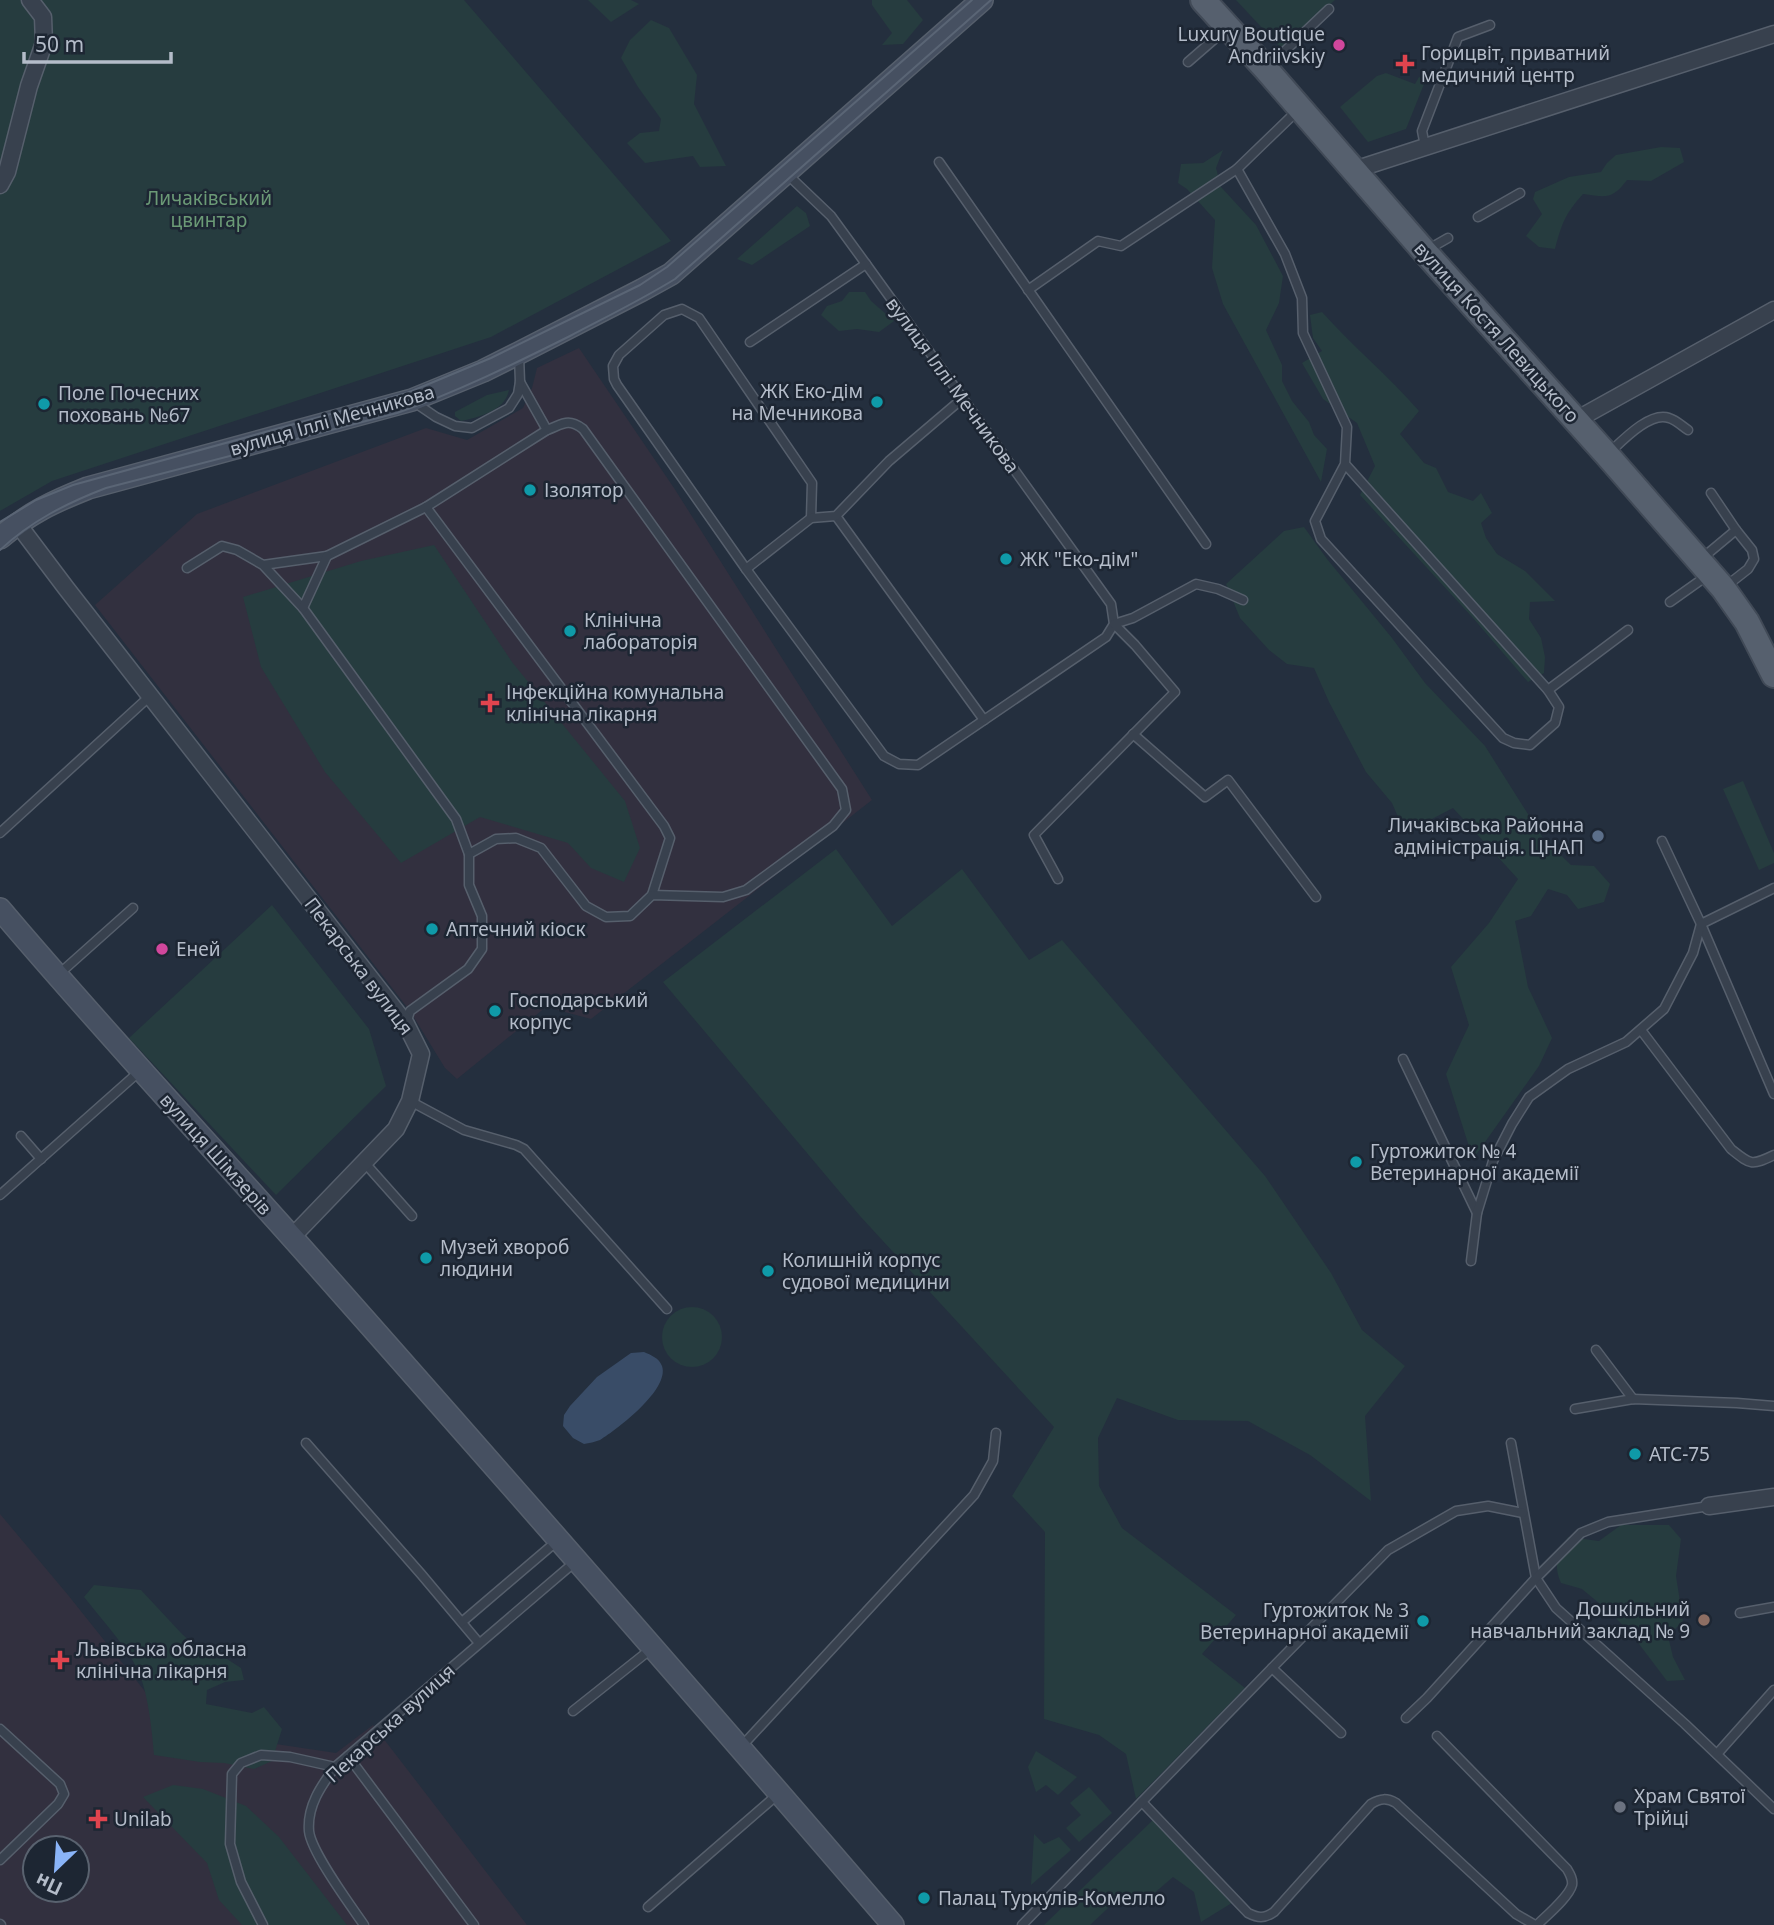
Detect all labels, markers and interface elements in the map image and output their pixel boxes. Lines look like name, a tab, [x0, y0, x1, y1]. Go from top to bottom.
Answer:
scale bar	[24, 21, 172, 65]
place label: Luxury Boutique Andriivskiy	[1178, 21, 1325, 69]
text: 50 m	[35, 30, 84, 58]
marker: Luxury Boutique Andriivskiy	[1331, 37, 1347, 53]
place label: Горицвіт, приватний медичний центр	[1421, 40, 1610, 88]
marker: Горицвіт, приватний медичний центр	[1395, 54, 1415, 74]
park label: Личаківський цвинтар	[146, 185, 272, 233]
street label: вулиця Костя Левицького	[1409, 236, 1585, 428]
street label: вулиця Іллі Мечникова	[880, 292, 1026, 478]
street label: вулиця Іллі Мечникова	[227, 378, 437, 462]
place label: ЖК Еко-дім на Мечникова	[731, 378, 863, 426]
place label: Поле Почесних поховань №67	[58, 380, 199, 428]
marker: ЖК Еко-дім на Мечникова	[869, 394, 885, 410]
marker: Поле Почесних поховань №67	[36, 396, 52, 412]
place label: Ізолятор	[544, 477, 624, 503]
marker: Ізолятор	[522, 482, 538, 498]
place label: ЖК "Еко-дім"	[1020, 546, 1138, 572]
marker: ЖК "Еко-дім"	[998, 551, 1014, 567]
place label: Клінічна лабораторія	[584, 607, 698, 655]
marker: Клінічна лабораторія	[562, 623, 578, 639]
place label: Інфекційна комунальна клінічна лікарня	[506, 679, 724, 727]
marker: Інфекційна комунальна клінічна лікарня	[480, 693, 500, 713]
place label: Личаківська Районна адміністрація. ЦНАП	[1388, 812, 1584, 860]
marker: Личаківська Районна адміністрація. ЦНАП	[1590, 828, 1606, 844]
street label: Пекарська вулиця	[299, 892, 419, 1040]
place label: Аптечний кіоск	[446, 916, 586, 942]
marker: Аптечний кіоск	[424, 921, 440, 937]
place label: Еней	[176, 936, 221, 962]
marker: Еней	[154, 941, 170, 957]
place label: Господарський корпус	[509, 987, 648, 1035]
marker: Господарський корпус	[487, 1003, 503, 1019]
street label: вулиця Шімзерів	[154, 1087, 278, 1221]
place label: Гуртожиток № 4 Ветеринарної академії	[1370, 1138, 1579, 1186]
marker: Гуртожиток № 4 Ветеринарної академії	[1348, 1154, 1364, 1170]
place label: Музей хвороб людини	[440, 1234, 569, 1282]
place label: Колишній корпус судової медицини	[782, 1247, 950, 1295]
marker: Музей хвороб людини	[418, 1250, 434, 1266]
marker: Колишній корпус судової медицини	[760, 1263, 776, 1279]
place label: АТС-75	[1649, 1441, 1710, 1467]
marker: АТС-75	[1627, 1446, 1643, 1462]
place label: Дошкільний навчальний заклад № 9	[1470, 1596, 1690, 1644]
place label: Гуртожиток № 3 Ветеринарної академії	[1200, 1597, 1409, 1645]
marker: Дошкільний навчальний заклад № 9	[1696, 1612, 1712, 1628]
marker: Гуртожиток № 3 Ветеринарної академії	[1415, 1613, 1431, 1629]
place label: Львівська обласна клінічна лікарня	[76, 1636, 247, 1684]
marker: Львівська обласна клінічна лікарня	[50, 1650, 70, 1670]
street label: Пекарська вулиця	[320, 1658, 460, 1788]
place label: Храм Святої Трійці	[1634, 1783, 1746, 1831]
marker: Храм Святої Трійці	[1612, 1799, 1628, 1815]
place label: Unilab	[114, 1806, 172, 1832]
marker: Unilab	[88, 1809, 108, 1829]
north arrow	[21, 1834, 91, 1904]
text: Пн	[31, 1867, 67, 1902]
place label: Палац Туркулів-Комелло	[938, 1885, 1165, 1911]
marker: Палац Туркулів-Комелло	[916, 1890, 932, 1906]

